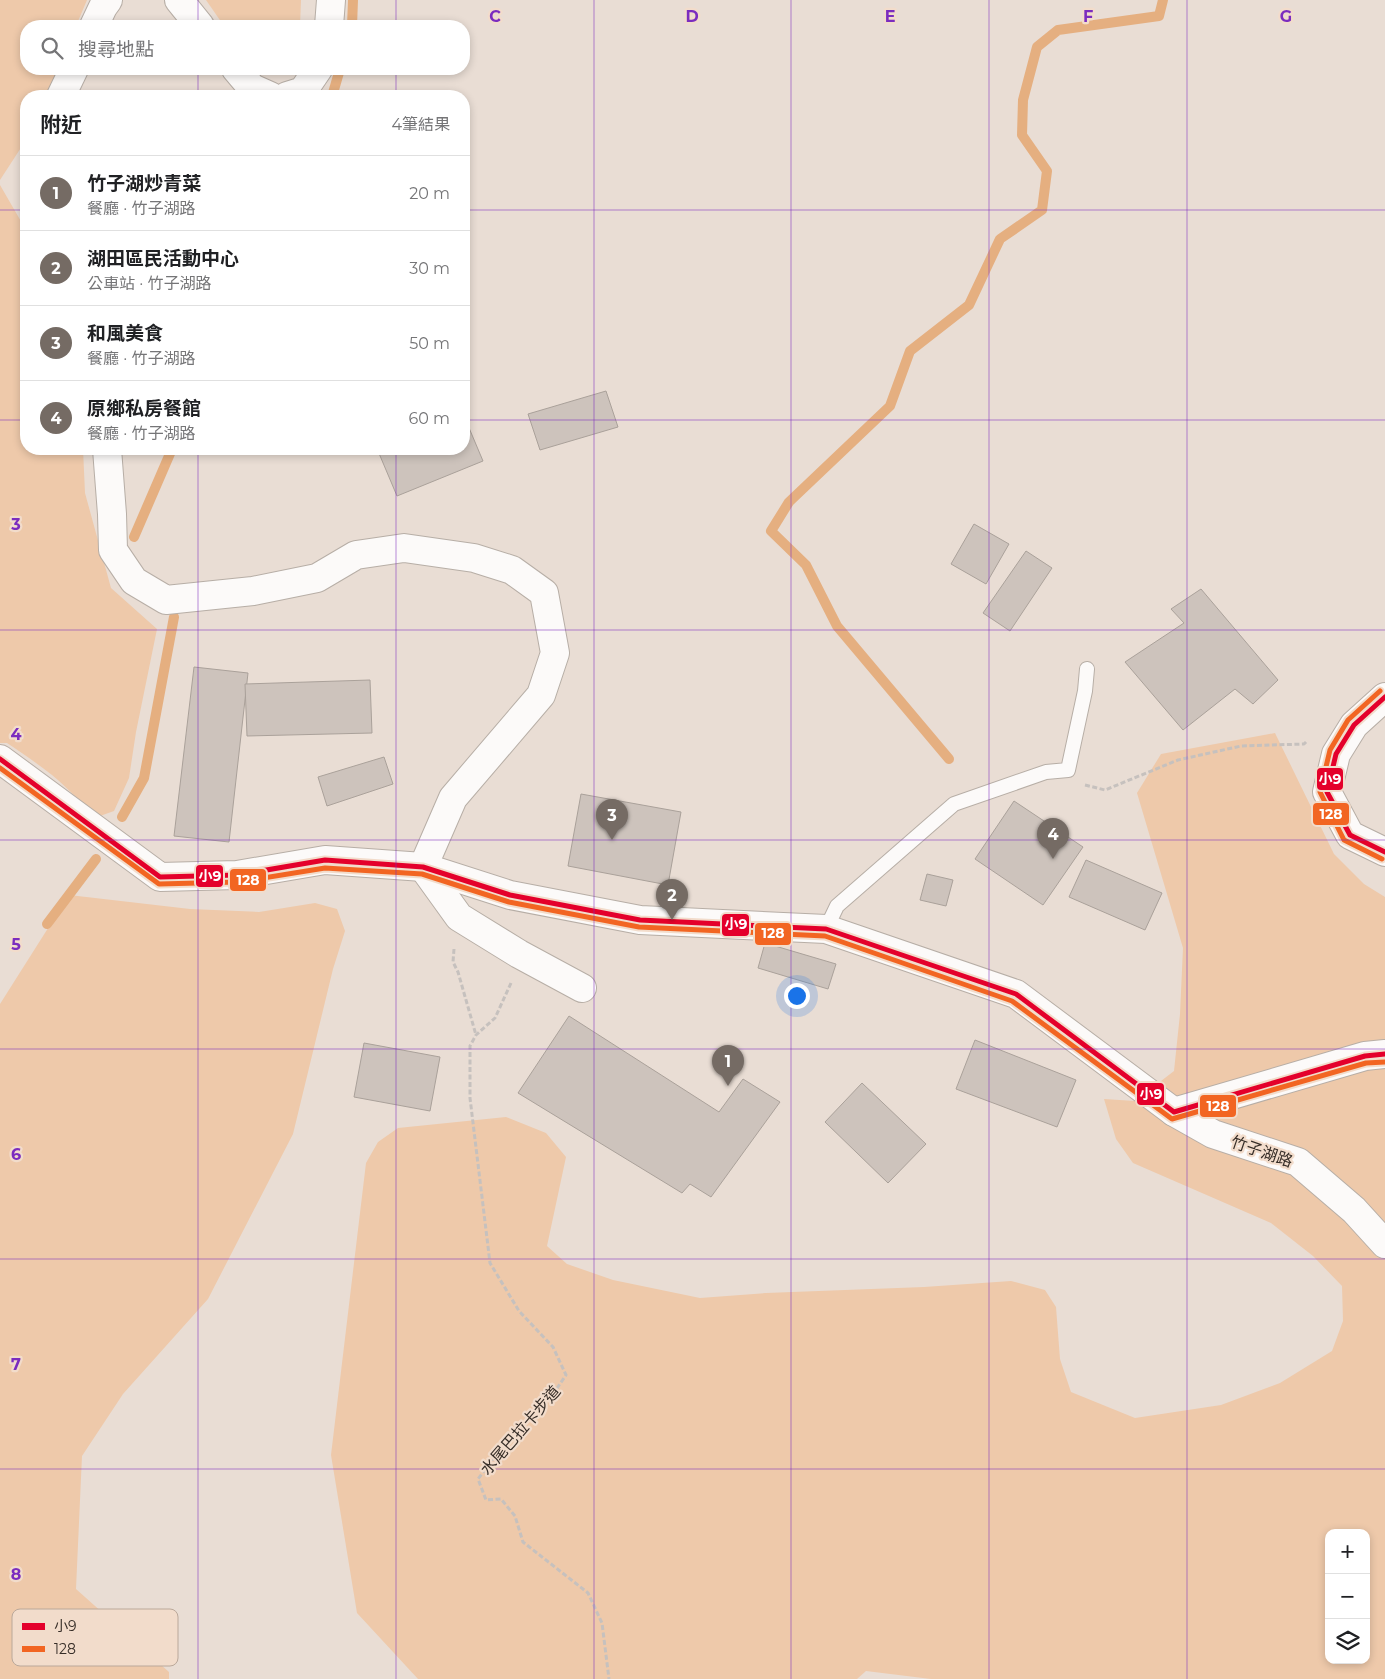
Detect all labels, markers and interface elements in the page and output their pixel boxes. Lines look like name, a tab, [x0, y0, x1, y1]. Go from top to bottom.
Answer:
text: C	[489, 7, 501, 26]
text: D	[685, 7, 699, 26]
text: E	[885, 7, 895, 26]
text: F	[1083, 7, 1093, 26]
text: G	[1280, 7, 1292, 26]
search box	[20, 20, 470, 75]
icon: search	[38, 34, 66, 62]
text: 搜尋地點	[78, 38, 154, 61]
text: 附近	[40, 112, 82, 137]
text: 4筆結果	[391, 115, 450, 134]
text: 竹子湖炒青菜	[87, 172, 201, 195]
text: 1	[53, 184, 59, 203]
text: 20 m	[409, 184, 450, 203]
text: 餐廳 · 竹子湖路	[87, 199, 195, 218]
text: 湖田區民活動中心	[87, 247, 239, 270]
text: 2	[51, 259, 61, 278]
text: 30 m	[409, 259, 450, 278]
text: 公車站 · 竹子湖路	[87, 274, 211, 293]
text: 和風美食	[87, 322, 163, 345]
text: 3	[51, 334, 61, 353]
text: 50 m	[409, 334, 450, 353]
text: 餐廳 · 竹子湖路	[87, 349, 195, 368]
text: 原鄉私房餐館	[87, 397, 201, 420]
text: 4	[50, 409, 62, 428]
text: 60 m	[408, 409, 450, 428]
text: 餐廳 · 竹子湖路	[87, 424, 195, 443]
text: 3	[10, 515, 21, 534]
text: 4	[10, 725, 22, 744]
line badge: 小9	[1316, 767, 1344, 791]
text: 小9	[1319, 770, 1342, 788]
pin: 3	[596, 799, 628, 840]
line badge: 128	[1312, 802, 1350, 826]
text: 128	[1320, 805, 1343, 823]
pin: 4	[1037, 818, 1069, 859]
line badge: 小9	[195, 864, 224, 888]
text: 小9	[199, 867, 222, 885]
line badge: 128	[229, 868, 267, 892]
text: 128	[237, 871, 260, 889]
pin: 2	[656, 879, 688, 920]
line badge: 小9	[721, 913, 750, 937]
text: 小9	[725, 915, 748, 933]
line badge: 128	[754, 922, 792, 946]
text: 128	[762, 924, 785, 942]
text: 5	[11, 935, 21, 954]
your location	[784, 983, 810, 1009]
pin: 1	[712, 1045, 744, 1086]
line badge: 小9	[1136, 1082, 1165, 1106]
text: 小9	[1140, 1085, 1163, 1103]
line badge: 128	[1199, 1094, 1237, 1118]
text: 128	[1207, 1097, 1230, 1115]
street label: 竹子湖路	[1228, 1132, 1295, 1171]
text: 6	[11, 1145, 21, 1164]
text: 7	[11, 1355, 21, 1374]
street label: 水尾巴拉卡步道	[476, 1382, 564, 1479]
map controls	[1325, 1529, 1370, 1664]
button: +	[1325, 1529, 1370, 1574]
text: 8	[11, 1565, 21, 1584]
button: −	[1325, 1574, 1370, 1619]
legend	[12, 1609, 178, 1666]
text: 小9	[54, 1617, 77, 1635]
button: layers	[1325, 1619, 1370, 1664]
text: 128	[54, 1640, 76, 1658]

